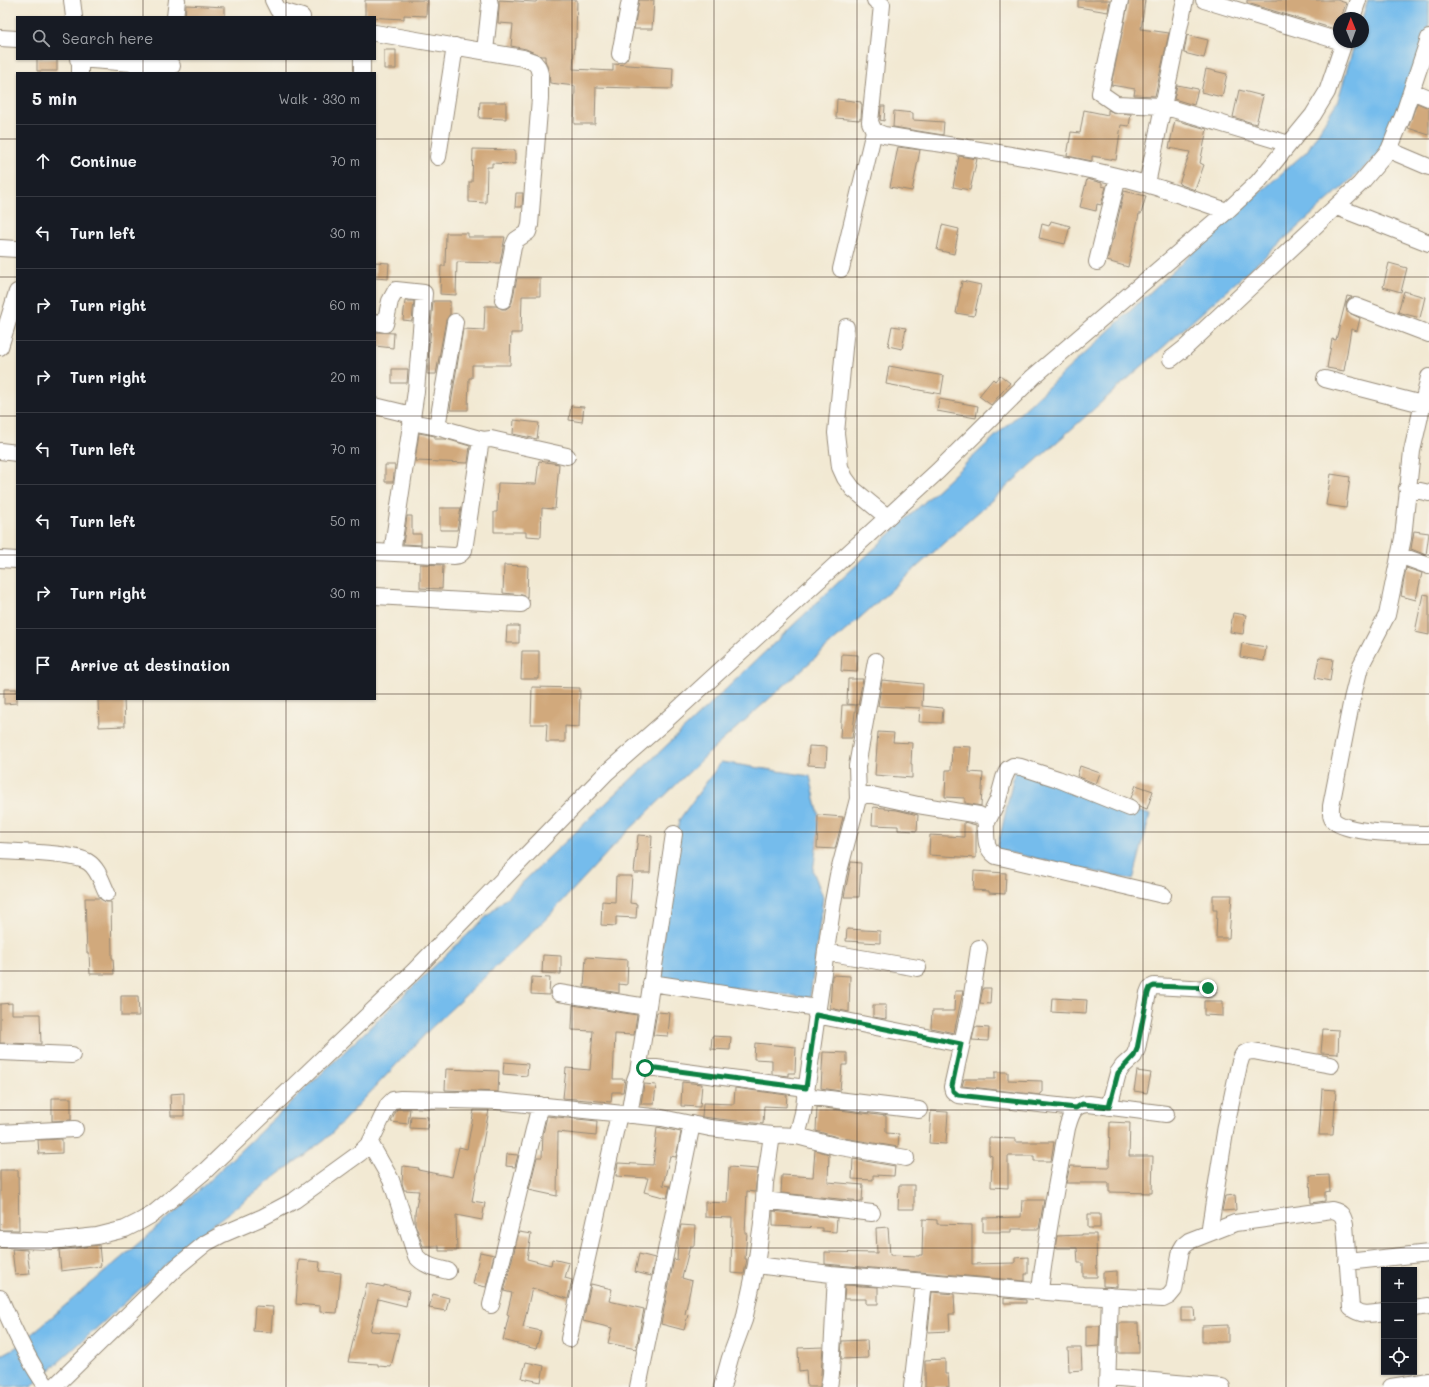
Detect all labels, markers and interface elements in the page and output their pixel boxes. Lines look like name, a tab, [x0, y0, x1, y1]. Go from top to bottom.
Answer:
north arrow	[1333, 12, 1369, 48]
search box	[16, 16, 376, 60]
icon: search	[30, 27, 52, 49]
text: Search here	[62, 28, 153, 48]
text: 5 min	[32, 87, 77, 109]
text: Walk · 330 m	[279, 90, 360, 107]
icon: ahead	[32, 150, 54, 172]
text: Continue	[70, 151, 137, 171]
text: 70 m	[330, 152, 360, 169]
icon: left	[32, 222, 54, 244]
text: Turn left	[70, 223, 135, 243]
text: 30 m	[330, 224, 360, 241]
icon: right	[32, 294, 54, 316]
text: Turn right	[70, 295, 147, 315]
text: 60 m	[330, 296, 360, 313]
icon: right	[32, 366, 54, 388]
text: Turn right	[70, 367, 147, 387]
text: 20 m	[330, 368, 360, 385]
icon: left	[32, 438, 54, 460]
text: Turn left	[70, 439, 135, 459]
text: 70 m	[330, 440, 360, 457]
icon: left	[32, 510, 54, 532]
text: Turn left	[70, 511, 135, 531]
text: 50 m	[330, 512, 360, 529]
icon: right	[32, 582, 54, 604]
text: Turn right	[70, 583, 147, 603]
text: 30 m	[330, 584, 360, 601]
icon: arrive	[32, 654, 54, 676]
text: Arrive at destination	[70, 655, 230, 675]
route end	[1199, 979, 1217, 997]
route start	[636, 1059, 654, 1077]
map controls	[1381, 1267, 1417, 1375]
button: +	[1381, 1267, 1417, 1303]
button: −	[1381, 1303, 1417, 1339]
button: locate	[1381, 1339, 1417, 1375]

